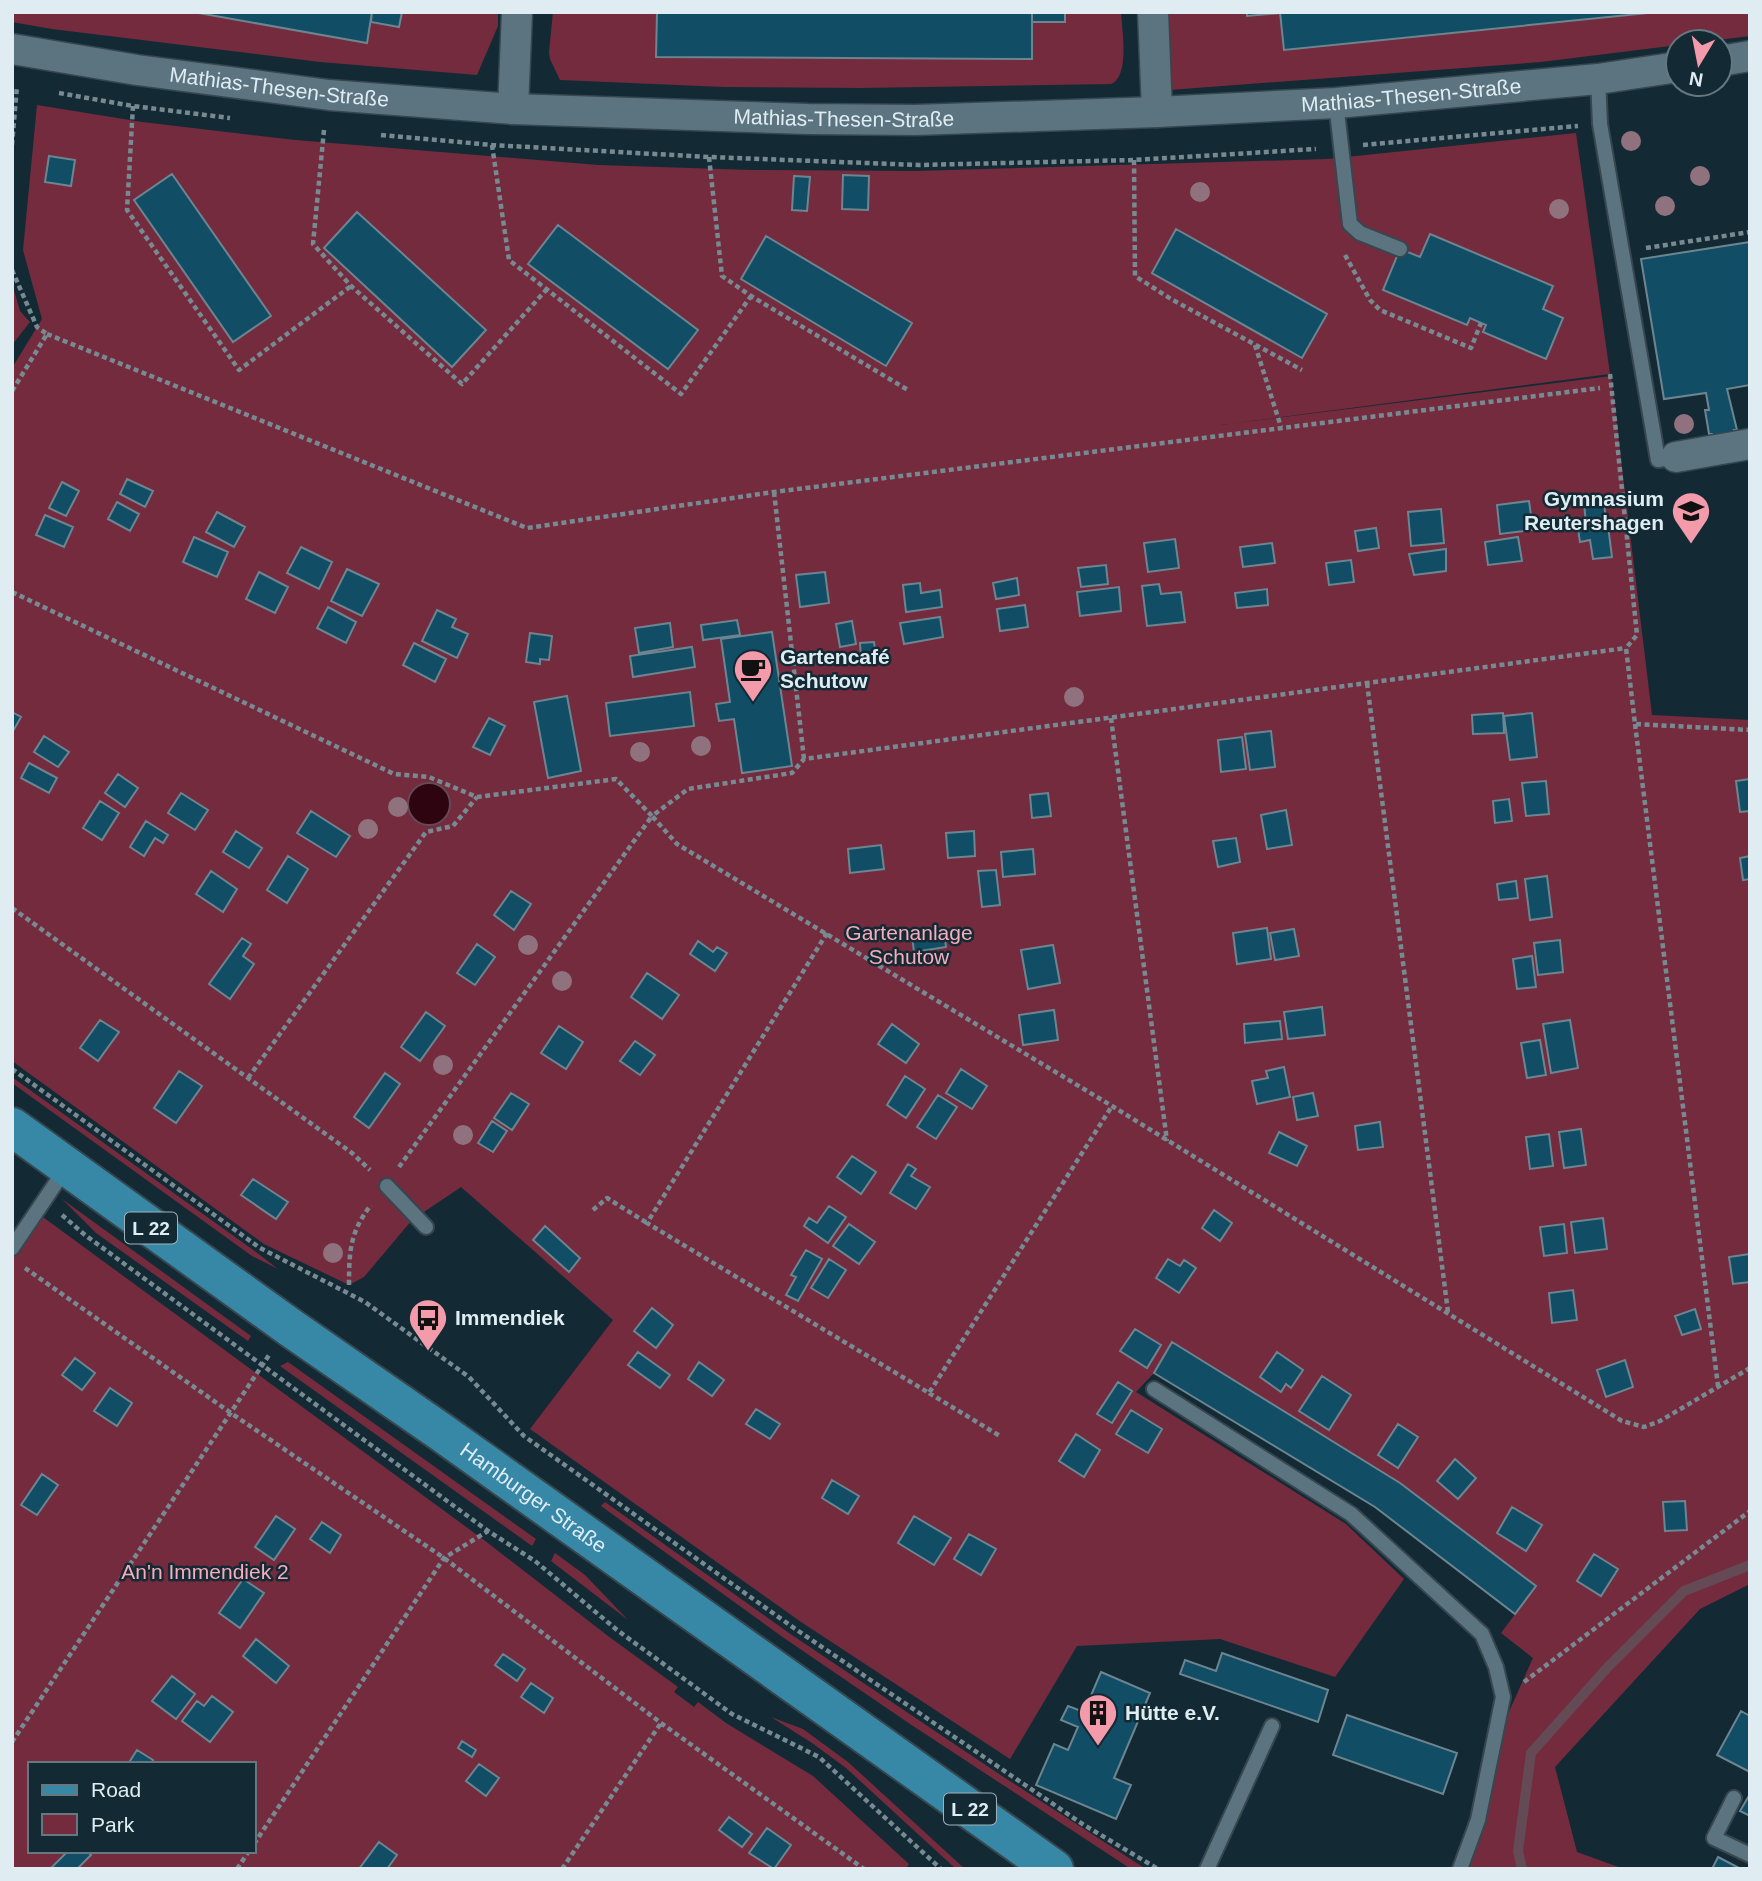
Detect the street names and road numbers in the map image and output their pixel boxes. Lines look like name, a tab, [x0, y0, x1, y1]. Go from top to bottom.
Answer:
street label: Mathias-Thesen-Straße	[168, 62, 390, 111]
street label: Mathias-Thesen-Straße	[1301, 74, 1522, 116]
street label: Mathias-Thesen-Straße	[733, 104, 955, 131]
road number: L 22	[125, 1212, 177, 1244]
street label: Hamburger Straße	[456, 1438, 611, 1557]
road number: L 22	[944, 1794, 996, 1825]

